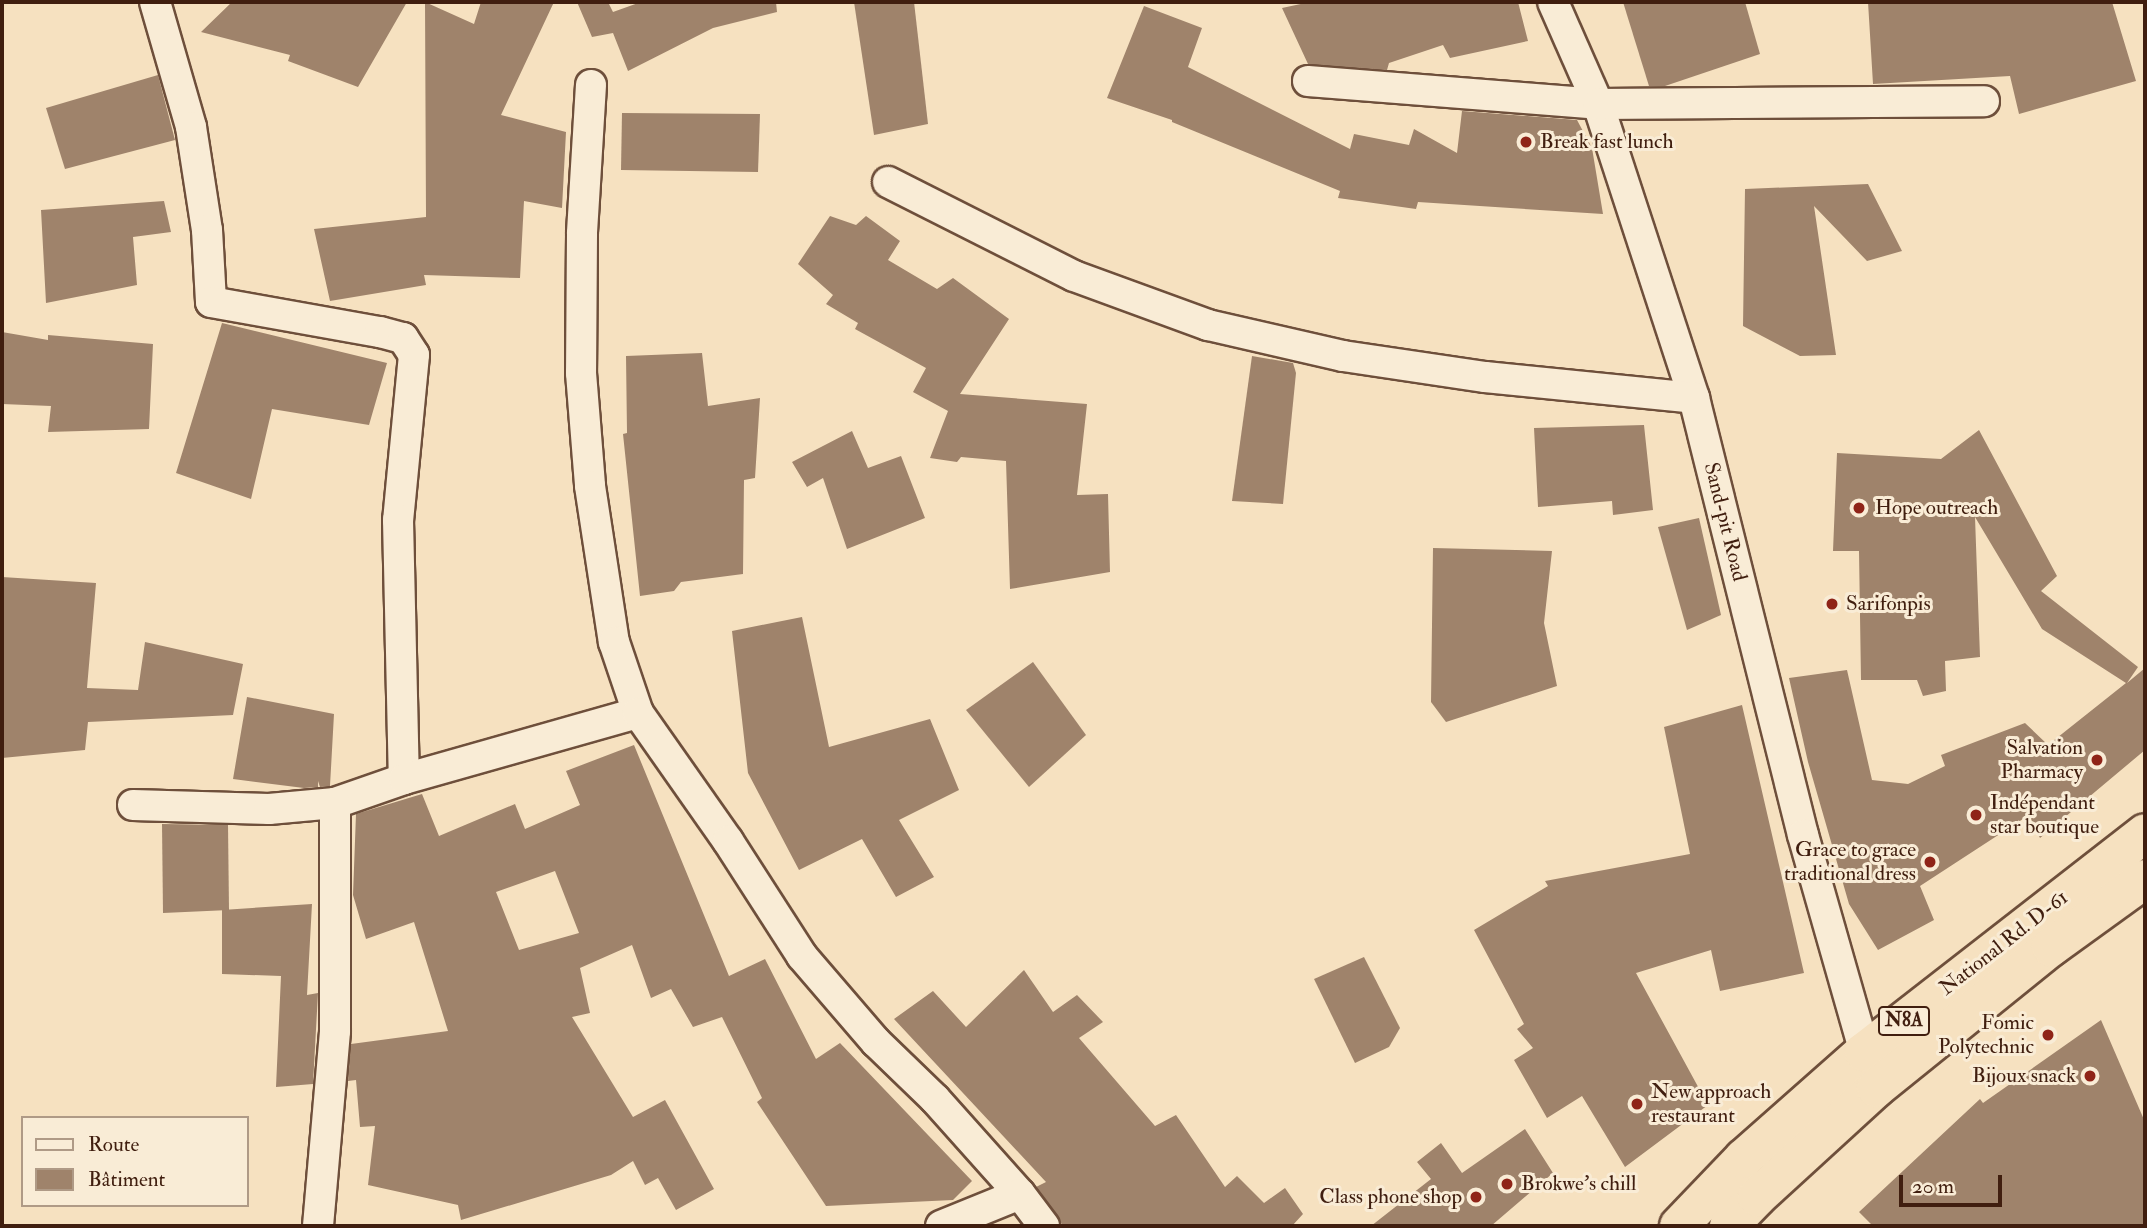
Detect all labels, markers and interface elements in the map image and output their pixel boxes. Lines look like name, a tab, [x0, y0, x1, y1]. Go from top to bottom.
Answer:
place label: Break fast lunch	[1540, 129, 1674, 155]
marker: Break fast lunch	[1518, 134, 1534, 150]
street label: Sand-pit Road	[1698, 460, 1752, 584]
place label: Hope outreach	[1875, 495, 1998, 521]
marker: Hope outreach	[1849, 498, 1869, 518]
place label: Sarifonpis	[1846, 591, 1931, 617]
marker: Sarifonpis	[1824, 596, 1840, 612]
place label: Salvation Pharmacy	[2001, 735, 2083, 785]
marker: Salvation Pharmacy	[2089, 752, 2105, 768]
place label: Indépendant star boutique	[1990, 790, 2099, 840]
marker: Indépendant star boutique	[1968, 807, 1984, 823]
place label: Grace to grace traditional dress	[1784, 837, 1916, 887]
marker: Grace to grace traditional dress	[1922, 854, 1938, 870]
street label: National Rd. D-61	[1935, 885, 2073, 1001]
road number: N8A	[1878, 1006, 1930, 1036]
place label: Fomic Polytechnic	[1938, 1010, 2034, 1060]
marker: Fomic Polytechnic	[2040, 1027, 2056, 1043]
place label: Bijoux snack	[1972, 1063, 2076, 1089]
marker: Bijoux snack	[2082, 1068, 2098, 1084]
place label: New approach restaurant	[1651, 1079, 1771, 1129]
marker: New approach restaurant	[1629, 1096, 1645, 1112]
legend	[21, 1116, 248, 1207]
text: Route	[88, 1131, 139, 1158]
scale bar	[1902, 1162, 2005, 1206]
text: Bâtiment	[88, 1166, 165, 1193]
place label: Brokwe's chill	[1521, 1171, 1636, 1197]
text: 20 m	[1912, 1173, 1954, 1200]
marker: Brokwe's chill	[1499, 1176, 1515, 1192]
place label: Class phone shop	[1319, 1184, 1462, 1210]
marker: Class phone shop	[1468, 1189, 1484, 1205]

